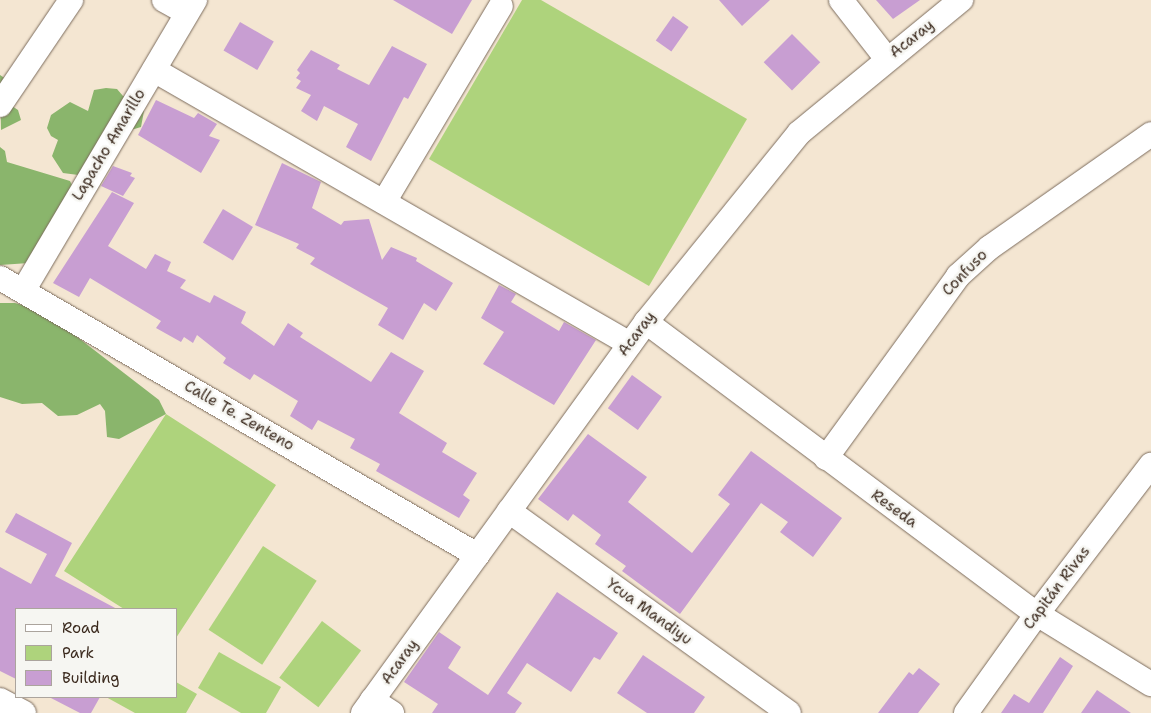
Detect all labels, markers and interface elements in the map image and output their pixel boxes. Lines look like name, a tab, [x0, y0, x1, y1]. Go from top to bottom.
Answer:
street label: Acaray	[886, 16, 938, 62]
street label: Lapacho Amarillo	[69, 86, 149, 204]
street label: Confuso	[939, 246, 991, 300]
street label: Acaray	[614, 308, 660, 360]
street label: Calle Te. Zenteno	[181, 377, 297, 455]
street label: Reseda	[867, 486, 921, 532]
street label: Capitán Rivas	[1020, 543, 1094, 633]
street label: Ycua Mandiyu	[603, 575, 695, 649]
legend	[15, 608, 178, 698]
text: Road	[62, 618, 100, 638]
street label: Acaray	[378, 636, 422, 688]
text: Park	[62, 643, 94, 663]
text: Building	[62, 668, 119, 688]

